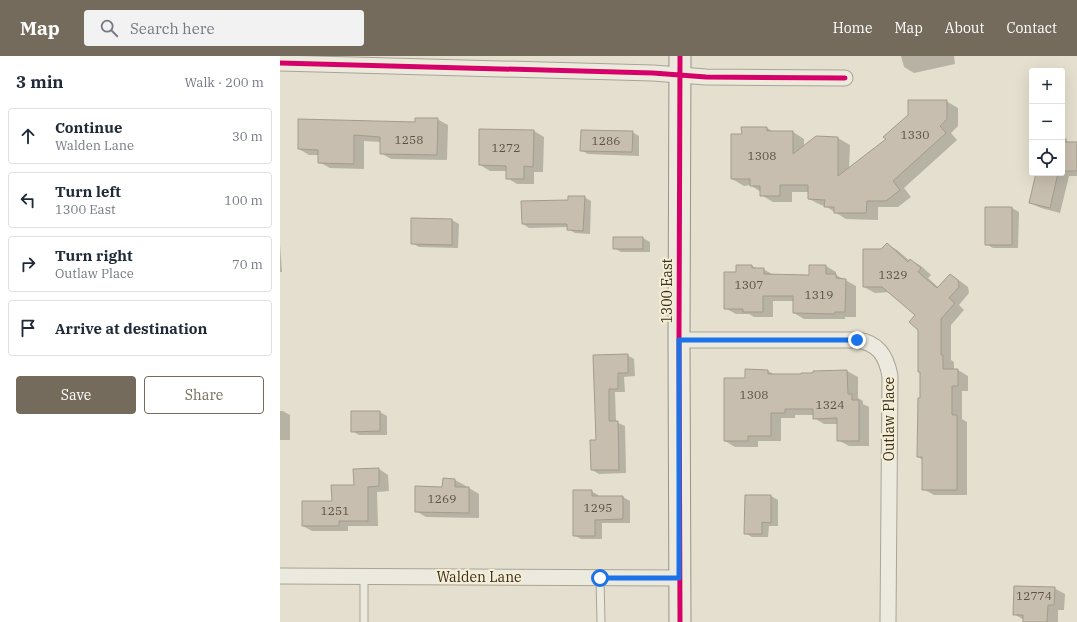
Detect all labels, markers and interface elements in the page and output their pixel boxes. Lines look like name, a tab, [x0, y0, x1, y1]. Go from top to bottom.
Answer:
search box	[84, 10, 364, 46]
text: Map	[20, 16, 60, 40]
icon: search	[98, 17, 120, 39]
text: Search here	[130, 19, 214, 38]
text: Home	[833, 19, 872, 37]
text: Map	[894, 19, 923, 37]
text: About	[945, 19, 984, 37]
text: Contact	[1006, 19, 1057, 37]
map controls	[1029, 68, 1065, 176]
button: +	[1029, 68, 1065, 104]
text: 3 min	[16, 71, 64, 93]
text: Walk · 200 m	[185, 74, 264, 91]
button: −	[1029, 104, 1065, 140]
text: Continue	[55, 118, 122, 137]
icon: ahead	[17, 125, 39, 147]
house number: 1330	[901, 127, 929, 142]
text: 30 m	[232, 128, 263, 145]
house number: 1258	[395, 132, 423, 147]
house number: 1286	[592, 133, 620, 148]
text: Walden Lane	[55, 137, 134, 154]
house number: 1272	[492, 140, 520, 155]
button: locate	[1029, 140, 1065, 176]
house number: 1308	[748, 148, 776, 163]
text: Turn left	[55, 182, 121, 201]
icon: left	[17, 189, 39, 211]
text: 100 m	[224, 192, 263, 209]
text: 1300 East	[55, 201, 116, 218]
text: Turn right	[55, 246, 133, 265]
icon: right	[17, 253, 39, 275]
text: 70 m	[232, 256, 263, 273]
street label: 1300 East	[658, 258, 676, 324]
text: Outlaw Place	[55, 265, 134, 282]
house number: 1329	[879, 267, 907, 282]
house number: 1307	[735, 277, 763, 292]
house number: 1319	[805, 287, 833, 302]
icon: arrive	[17, 317, 39, 339]
text: Arrive at destination	[55, 319, 207, 338]
route end	[848, 331, 866, 349]
button: Save	[16, 376, 136, 414]
button: Share	[144, 376, 264, 414]
street label: Outlaw Place	[880, 377, 898, 461]
house number: 1308	[740, 387, 768, 402]
house number: 1324	[816, 397, 844, 412]
house number: 1269	[428, 491, 456, 506]
house number: 1295	[584, 500, 612, 515]
house number: 1251	[321, 503, 349, 518]
street label: Walden Lane	[436, 568, 522, 586]
route start	[591, 569, 609, 587]
house number: 12774	[1016, 588, 1052, 603]

